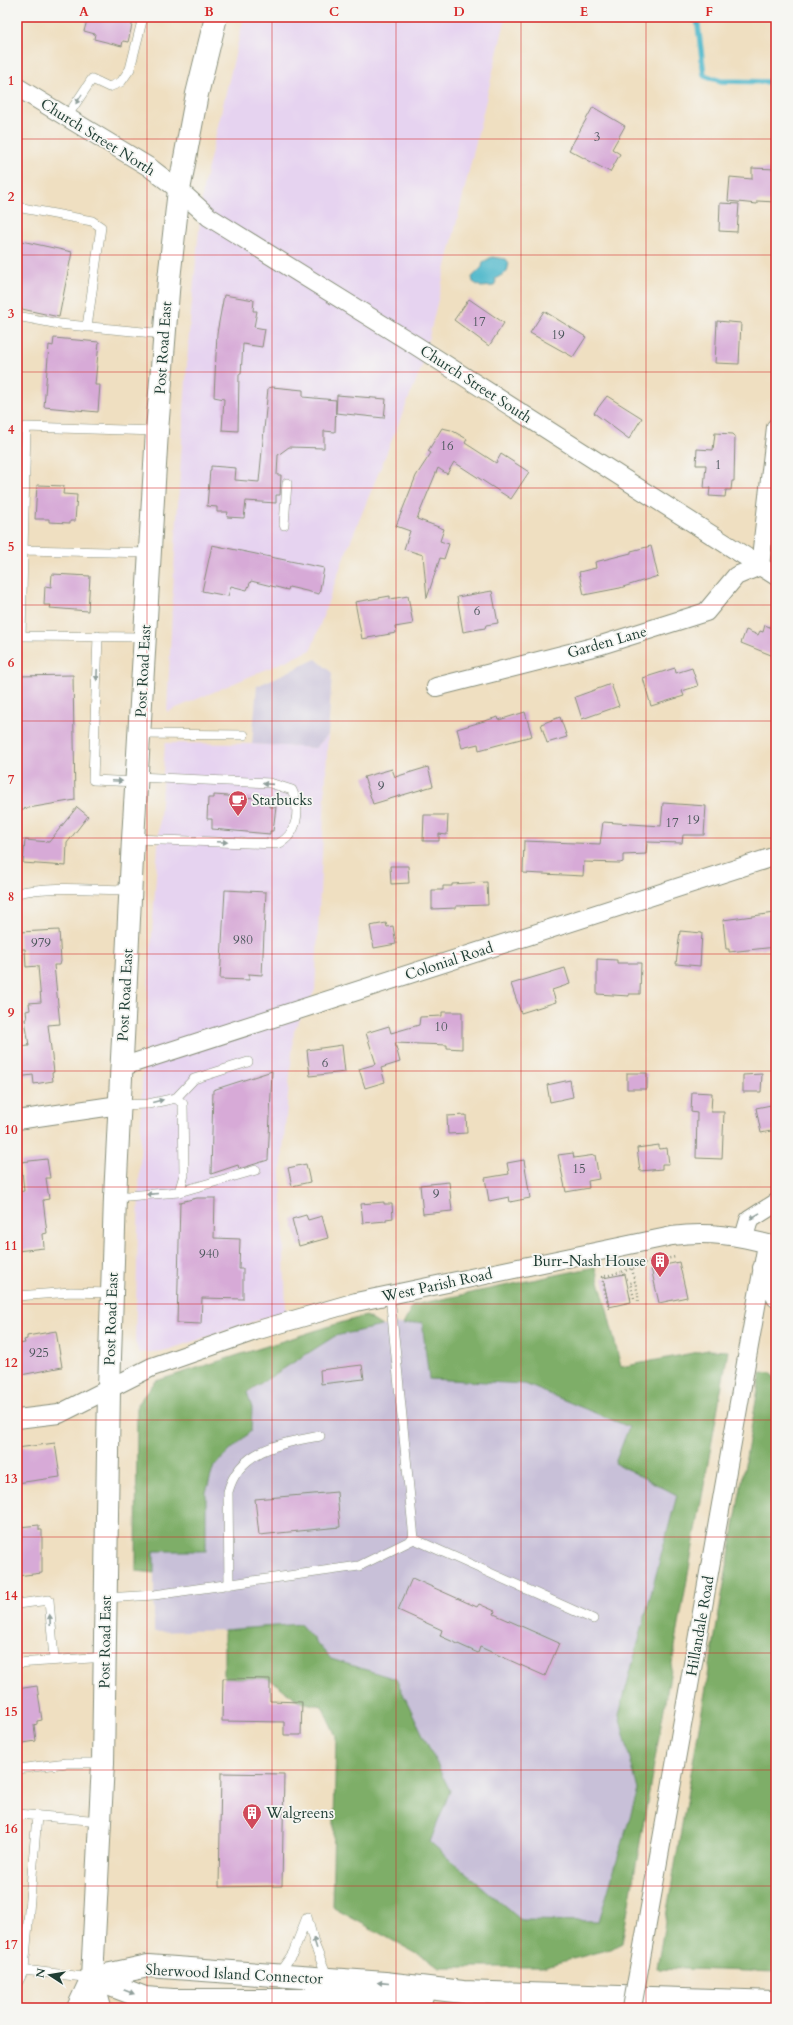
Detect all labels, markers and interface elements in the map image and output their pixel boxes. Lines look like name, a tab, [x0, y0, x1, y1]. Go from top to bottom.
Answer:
text: A	[79, 3, 89, 21]
text: B	[204, 3, 214, 21]
text: C	[329, 3, 339, 21]
text: D	[453, 3, 465, 21]
text: E	[580, 3, 588, 21]
text: F	[705, 3, 713, 21]
text: 1	[8, 72, 14, 90]
one-way arrow	[75, 93, 83, 104]
street label: Church Street North	[37, 94, 160, 181]
house number: 3	[594, 128, 600, 146]
text: 2	[8, 188, 15, 206]
street label: Post Road East	[150, 301, 176, 395]
text: 3	[8, 305, 15, 323]
house number: 17	[472, 313, 486, 331]
house number: 19	[551, 326, 565, 344]
street label: Church Street South	[416, 340, 536, 428]
text: 4	[8, 421, 15, 439]
house number: 16	[440, 437, 454, 455]
house number: 1	[715, 456, 721, 474]
text: 5	[8, 538, 14, 556]
house number: 6	[474, 602, 481, 620]
street label: Garden Lane	[565, 621, 649, 663]
street label: Post Road East	[131, 624, 155, 718]
text: 6	[8, 654, 15, 672]
one-way arrow	[93, 669, 100, 681]
text: 7	[8, 771, 15, 789]
house number: 9	[378, 777, 385, 795]
one-way arrow	[111, 778, 124, 784]
one-way arrow	[262, 780, 274, 787]
cafe icon: Starbucks	[227, 789, 249, 817]
place label: Starbucks	[252, 790, 312, 810]
house number: 19	[686, 811, 700, 829]
house number: 17	[665, 814, 679, 832]
one-way arrow	[216, 839, 228, 846]
text: 8	[8, 888, 14, 906]
house number: 980	[233, 931, 253, 949]
house number: 979	[31, 934, 51, 952]
street label: Colonial Road	[402, 937, 496, 985]
street label: Post Road East	[113, 948, 137, 1042]
text: 9	[8, 1004, 15, 1022]
house number: 10	[434, 1018, 448, 1036]
house number: 6	[322, 1054, 329, 1072]
one-way arrow	[152, 1098, 164, 1104]
text: 10	[4, 1121, 18, 1139]
house number: 15	[572, 1160, 586, 1178]
house number: 9	[433, 1185, 440, 1203]
one-way arrow	[146, 1191, 158, 1197]
one-way arrow	[749, 1213, 761, 1220]
text: 11	[4, 1237, 18, 1255]
house number: 940	[199, 1245, 219, 1263]
building icon: Burr-Nash House	[649, 1250, 671, 1278]
place label: Burr-Nash House	[533, 1251, 646, 1271]
street label: West Parish Road	[379, 1264, 494, 1307]
street label: Post Road East	[99, 1272, 123, 1366]
house number: 925	[29, 1344, 49, 1362]
text: 12	[4, 1354, 18, 1372]
text: 13	[4, 1470, 18, 1488]
street label: Hillandale Road	[681, 1574, 719, 1678]
text: 14	[4, 1587, 18, 1605]
street label: Post Road East	[94, 1595, 116, 1689]
one-way arrow	[47, 1613, 53, 1626]
text: 15	[4, 1703, 18, 1721]
building icon: Walgreens	[241, 1802, 263, 1830]
place label: Walgreens	[265, 1803, 334, 1823]
text: 16	[4, 1820, 18, 1838]
text: 17	[4, 1936, 18, 1954]
one-way arrow	[312, 1937, 318, 1949]
north arrow	[30, 1955, 70, 1995]
street label: Sherwood Island Connector	[145, 1959, 324, 1989]
text: N	[32, 1966, 49, 1979]
one-way arrow	[377, 1980, 389, 1987]
one-way arrow	[123, 1989, 135, 1995]

